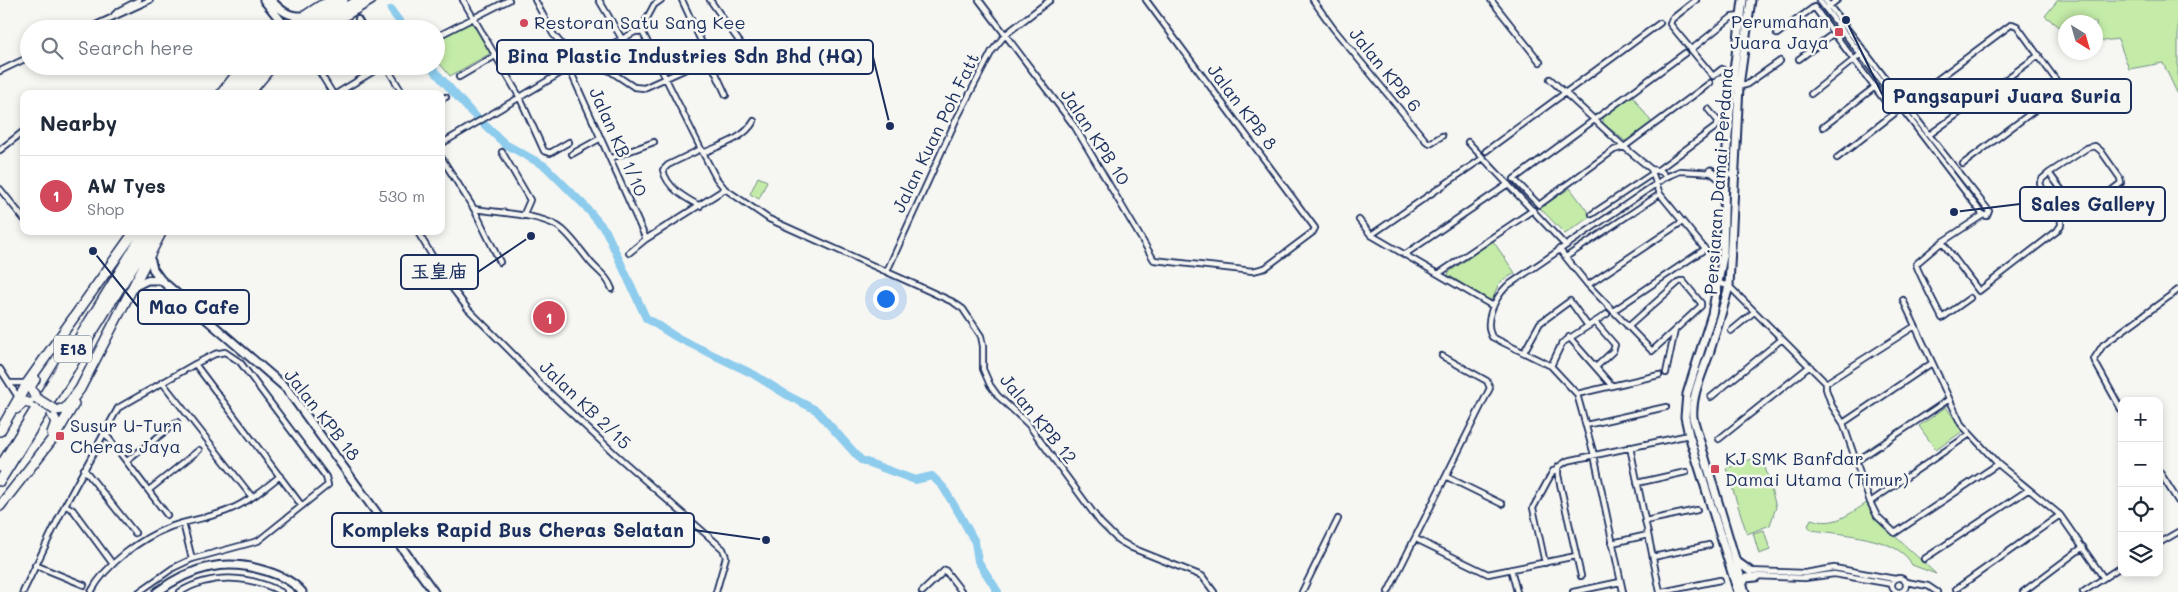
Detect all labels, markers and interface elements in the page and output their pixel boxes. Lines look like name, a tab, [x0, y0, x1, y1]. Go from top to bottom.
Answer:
place label: Perumahan Juara Jaya	[1730, 9, 1829, 54]
place label: Restoran Satu Sang Kee	[534, 10, 746, 34]
north arrow	[2058, 15, 2103, 60]
marker: Restoran Satu Sang Kee	[518, 17, 530, 29]
search box	[20, 20, 445, 75]
street label: Jalan KPB 6	[1344, 22, 1427, 117]
marker: Perumahan Juara Jaya	[1833, 26, 1845, 38]
icon: search	[38, 34, 66, 62]
text: Search here	[78, 35, 194, 60]
callout: Bina Plastic Industries Sdn Bhd (HQ)	[497, 40, 873, 74]
text: Bina Plastic Industries Sdn Bhd (HQ)	[507, 43, 863, 68]
street label: Jalan Kuan Poh Fatt	[886, 49, 984, 216]
street label: Jalan KPB 8	[1202, 58, 1283, 155]
street label: Persiaran Damai Perdana	[1698, 66, 1738, 296]
callout: Pangsapuri Juara Suria	[1883, 79, 2131, 113]
street label: Jalan KB 1/10	[584, 83, 654, 200]
text: Pangsapuri Juara Suria	[1893, 83, 2121, 108]
street label: Jalan KPB 10	[1056, 84, 1136, 189]
text: Nearby	[40, 109, 117, 136]
text: AW Tyes	[87, 173, 166, 198]
text: 1	[52, 185, 60, 206]
text: 530 m	[379, 185, 425, 206]
callout: Sales Gallery	[2020, 187, 2165, 221]
text: Sales Gallery	[2031, 191, 2155, 216]
text: Shop	[87, 198, 124, 219]
callout: 玉皇庙	[401, 255, 478, 289]
text: 玉皇庙	[410, 258, 468, 283]
your location	[873, 286, 899, 312]
callout: Mao Cafe	[138, 290, 249, 324]
text: Mao Cafe	[149, 294, 239, 319]
pin: 1	[533, 298, 565, 336]
road number: E18	[54, 336, 92, 362]
street label: Jalan KB 2/15	[535, 355, 637, 454]
street label: Jalan KPB 18	[279, 364, 366, 465]
street label: Jalan KPB 12	[995, 368, 1083, 468]
map controls	[2118, 397, 2163, 577]
button: +	[2118, 397, 2163, 442]
place label: Susur U-Turn Cheras Jaya	[70, 413, 182, 458]
marker: Susur U-Turn Cheras Jaya	[54, 430, 66, 442]
button: −	[2118, 442, 2163, 487]
place label: KJ SMK Banfdar Damai Utama (Timur)	[1725, 446, 1909, 491]
marker: KJ SMK Banfdar Damai Utama (Timur)	[1709, 463, 1721, 475]
button: locate	[2118, 487, 2163, 532]
callout: Kompleks Rapid Bus Cheras Selatan	[332, 513, 694, 547]
text: Kompleks Rapid Bus Cheras Selatan	[342, 517, 684, 542]
button: layers	[2118, 532, 2163, 577]

